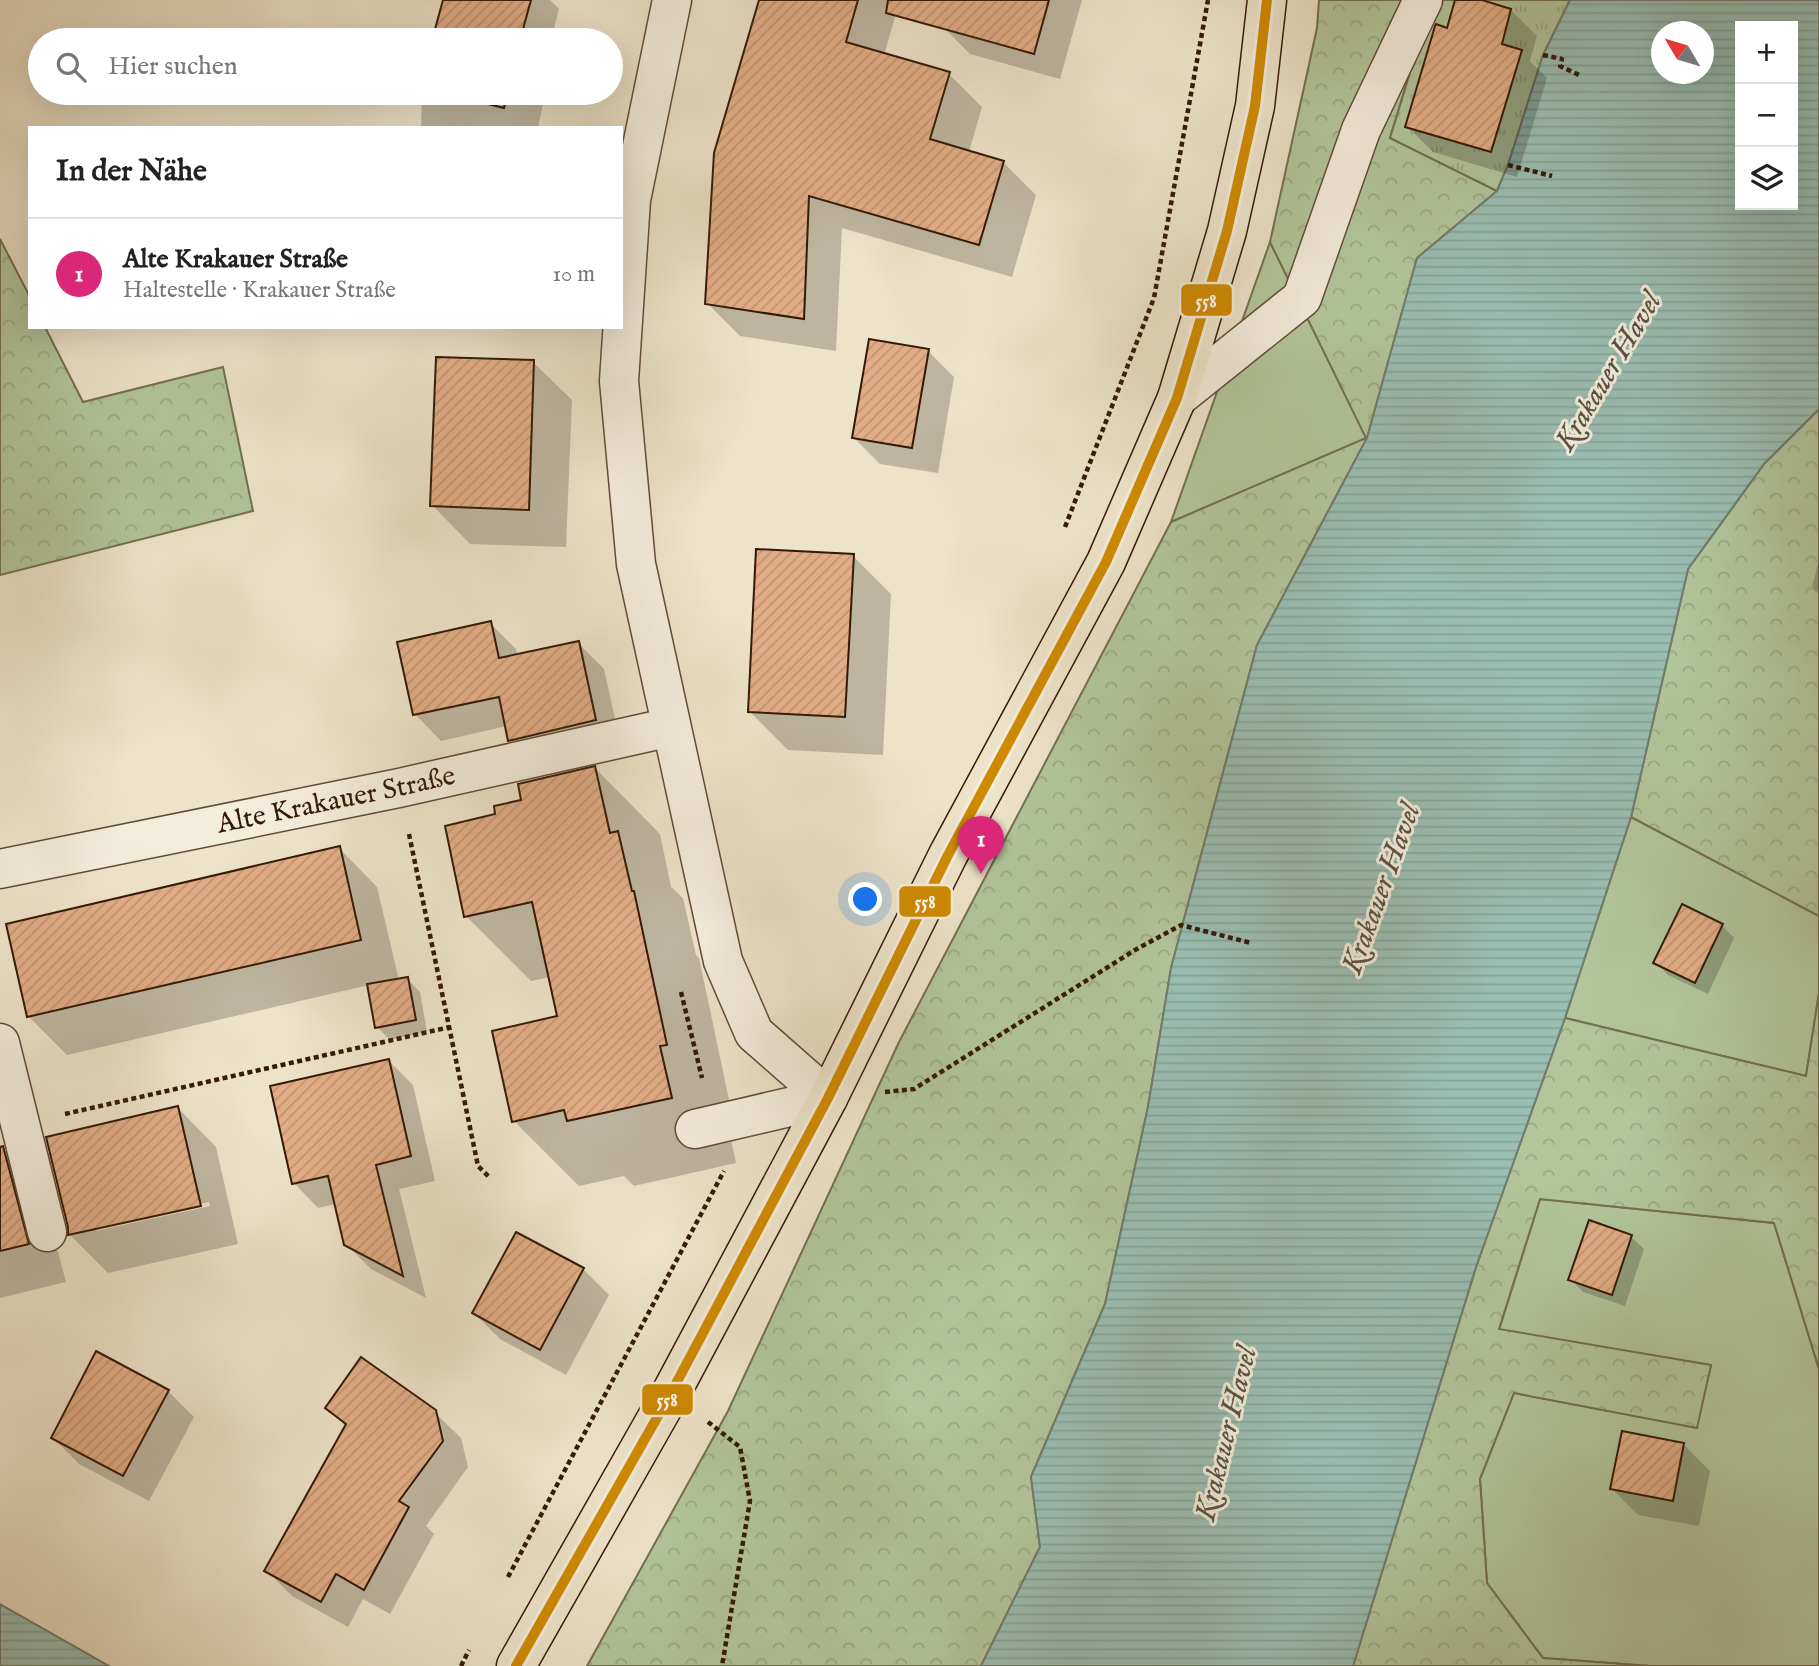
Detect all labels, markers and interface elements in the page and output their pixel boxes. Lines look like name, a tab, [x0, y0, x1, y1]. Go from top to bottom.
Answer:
north arrow	[1651, 21, 1714, 84]
map controls	[1735, 21, 1798, 210]
button: +	[1735, 21, 1798, 84]
search box	[28, 28, 623, 105]
icon: search	[52, 48, 90, 86]
text: Hier suchen	[108, 50, 238, 83]
button: −	[1735, 84, 1798, 147]
button: layers	[1735, 147, 1798, 210]
text: In der Nähe	[56, 153, 207, 191]
text: Alte Krakauer Straße	[123, 243, 348, 276]
text: 1	[75, 260, 83, 289]
text: 10 m	[552, 260, 595, 289]
text: Haltestelle · Krakauer Straße	[123, 276, 396, 305]
line badge: 558	[1180, 283, 1233, 317]
water label: Krakauer Havel	[1546, 283, 1673, 459]
text: 558	[1195, 290, 1217, 314]
street label: Alte Krakauer Straße	[213, 758, 459, 842]
water label: Krakauer Havel	[1333, 796, 1431, 980]
pin: 1	[958, 816, 1004, 874]
your location	[848, 882, 882, 916]
line badge: 558	[898, 885, 952, 918]
text: 558	[914, 891, 936, 915]
water label: Krakauer Havel	[1187, 1340, 1268, 1526]
line badge: 558	[641, 1383, 694, 1416]
text: 558	[656, 1389, 678, 1413]

